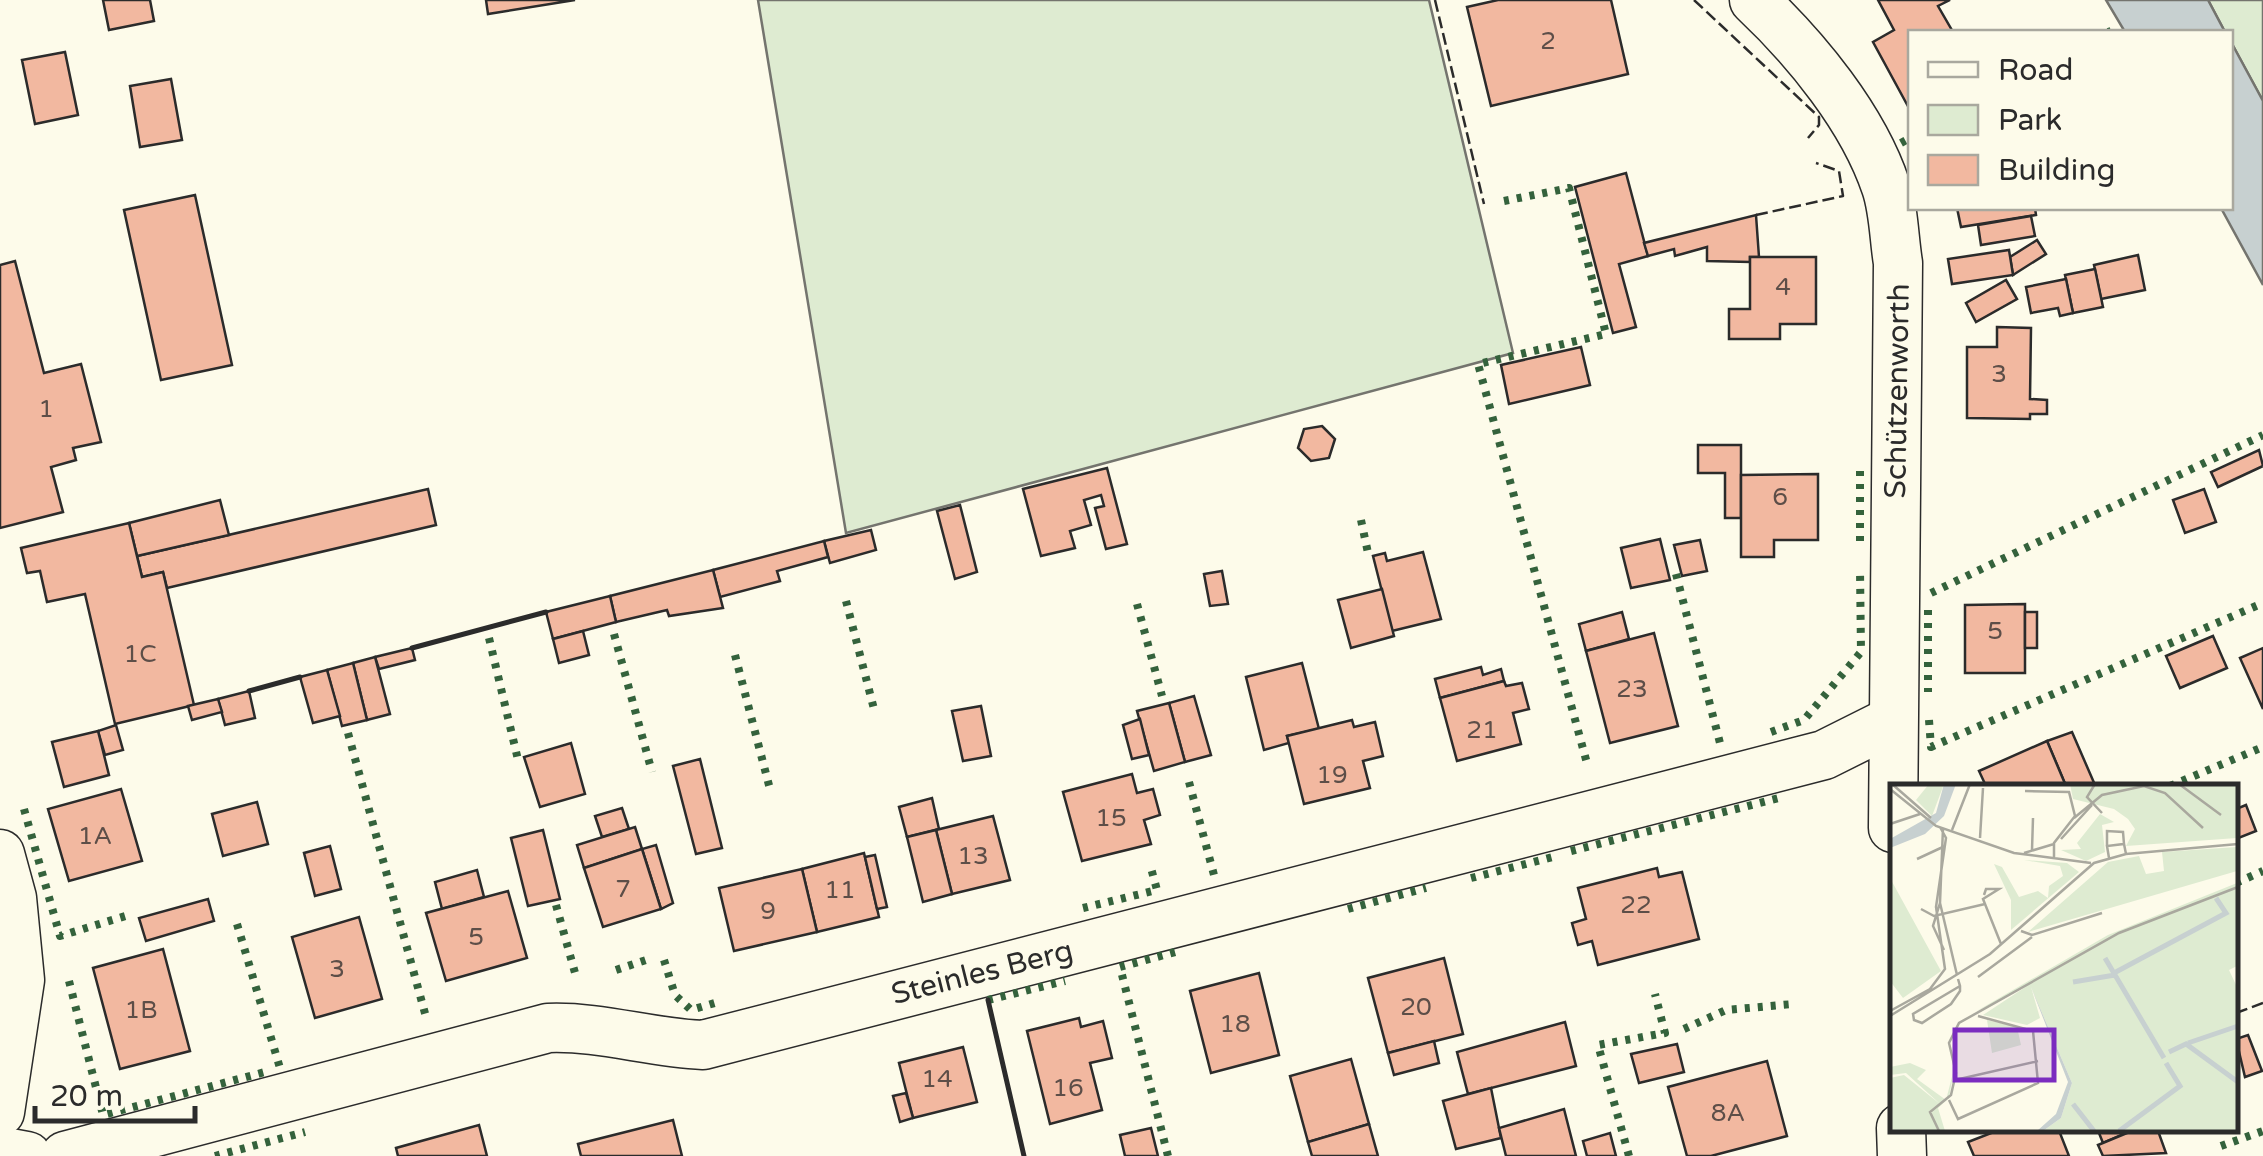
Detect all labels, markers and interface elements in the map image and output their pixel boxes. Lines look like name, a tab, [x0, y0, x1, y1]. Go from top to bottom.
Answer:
house number: 2	[1540, 26, 1556, 56]
legend	[1908, 30, 2233, 210]
text: Road	[1998, 52, 2073, 89]
text: Park	[1998, 102, 2062, 139]
text: Building	[1998, 152, 2115, 189]
house number: 4	[1775, 272, 1791, 302]
street label: Schützenworth	[1877, 283, 1918, 499]
house number: 3	[1991, 359, 2007, 389]
house number: 1	[38, 394, 54, 424]
house number: 6	[1772, 482, 1788, 512]
house number: 5	[1987, 616, 2003, 646]
house number: 1C	[123, 639, 157, 669]
house number: 23	[1616, 674, 1648, 704]
house number: 21	[1466, 715, 1498, 745]
house number: 19	[1316, 760, 1348, 790]
inset map	[1890, 784, 2238, 1131]
house number: 15	[1095, 803, 1127, 833]
house number: 1A	[78, 821, 112, 851]
house number: 13	[957, 841, 989, 871]
house number: 7	[615, 874, 631, 904]
house number: 11	[824, 875, 856, 905]
house number: 22	[1620, 890, 1652, 920]
house number: 9	[760, 896, 776, 926]
house number: 5	[468, 922, 484, 952]
street label: Steinles Berg	[887, 932, 1077, 1013]
house number: 3	[329, 954, 345, 984]
house number: 20	[1400, 992, 1432, 1022]
house number: 1B	[124, 995, 158, 1025]
house number: 18	[1219, 1009, 1251, 1039]
scale bar	[35, 1061, 195, 1123]
house number: 14	[921, 1064, 953, 1094]
house number: 16	[1052, 1073, 1084, 1103]
text: 20 m	[50, 1078, 123, 1115]
house number: 8A	[1711, 1098, 1745, 1128]

